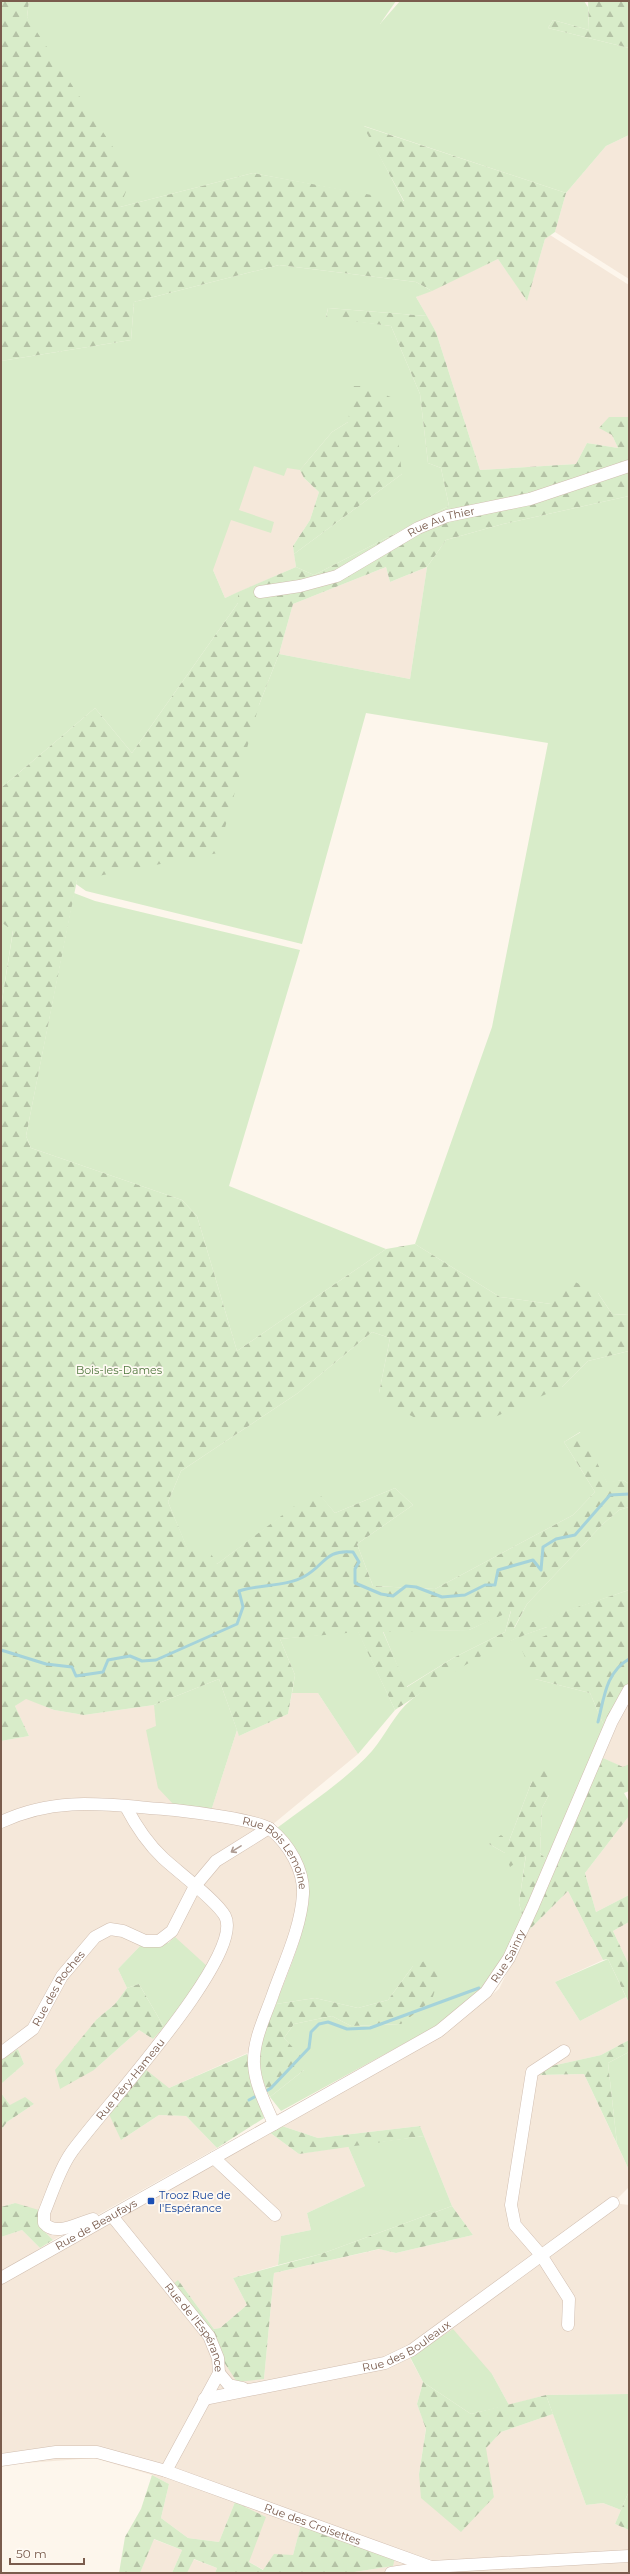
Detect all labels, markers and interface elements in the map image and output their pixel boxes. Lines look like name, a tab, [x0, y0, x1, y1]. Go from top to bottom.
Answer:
street label: Rue Au Thier	[405, 504, 476, 540]
park label: Bois-les-Dames	[76, 1363, 163, 1377]
street label: Rue Bois Lemoine	[241, 1813, 310, 1891]
one-way arrow	[230, 1845, 242, 1853]
street label: Rue Sainry	[487, 1927, 528, 1985]
street label: Rue des Roches	[29, 1947, 88, 2029]
street label: Rue Péry-Hameau	[93, 2035, 168, 2123]
place label: Trooz Rue de l'Espérance	[159, 2188, 231, 2215]
street label: Rue de Beaufays	[53, 2196, 140, 2253]
marker: Trooz Rue de l'Espérance	[146, 2196, 156, 2206]
street label: Rue de l'Espérance	[162, 2280, 226, 2373]
street label: Rue des Bouleaux	[361, 2317, 453, 2374]
street label: Rue des Croisettes	[262, 2500, 363, 2548]
scale bar	[10, 2540, 84, 2566]
text: 50 m	[16, 2546, 47, 2561]

